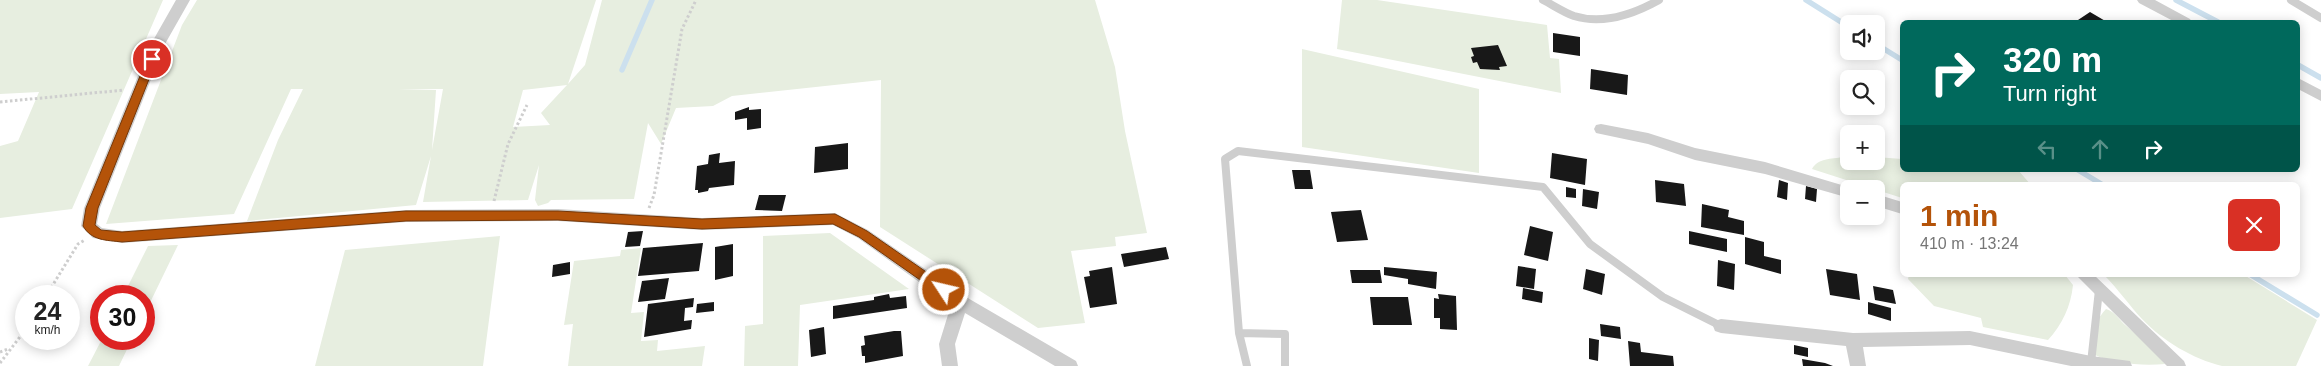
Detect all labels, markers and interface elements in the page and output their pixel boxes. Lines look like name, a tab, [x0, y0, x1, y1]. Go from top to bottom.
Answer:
map controls	[1840, 15, 1885, 225]
button: sound	[1840, 15, 1885, 60]
pin	[131, 38, 173, 80]
icon: right	[1920, 40, 1985, 105]
text: 320 m	[2003, 40, 2102, 79]
icon: arrive	[138, 45, 166, 73]
button: search	[1840, 70, 1885, 115]
text: Turn right	[2003, 81, 2096, 106]
button: +	[1840, 125, 1885, 170]
icon: left	[2033, 135, 2061, 163]
icon: ahead	[2086, 135, 2114, 163]
icon: right	[2139, 135, 2167, 163]
button: −	[1840, 180, 1885, 225]
text: 1 min	[1920, 199, 1998, 232]
button: close	[2228, 199, 2280, 251]
text: 410 m · 13:24	[1920, 235, 2019, 252]
position arrow	[917, 263, 969, 315]
speed limit sign: 30	[90, 285, 155, 350]
text: 24	[34, 297, 61, 325]
text: km/h	[34, 323, 61, 337]

